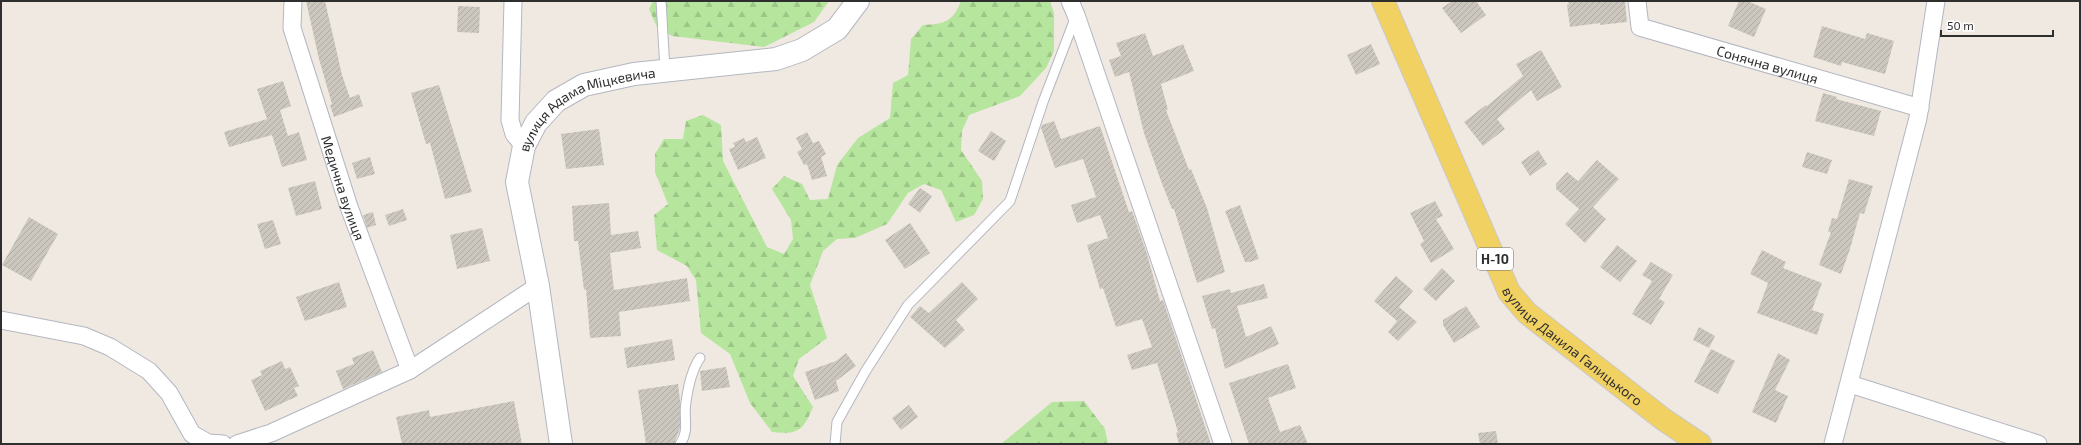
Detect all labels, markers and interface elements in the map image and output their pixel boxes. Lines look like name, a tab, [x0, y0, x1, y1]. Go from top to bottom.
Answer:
scale bar	[1941, 12, 2053, 38]
text: 50 m	[1947, 18, 1974, 32]
street label: Сонячна вулиця	[1715, 41, 1820, 87]
street label: вулиця Адама Міцкевича	[515, 63, 656, 153]
street label: Медична вулиця	[318, 133, 369, 243]
road number: Н-10	[1477, 248, 1513, 270]
street label: вулиця Данила Галицького	[1499, 284, 1646, 409]

